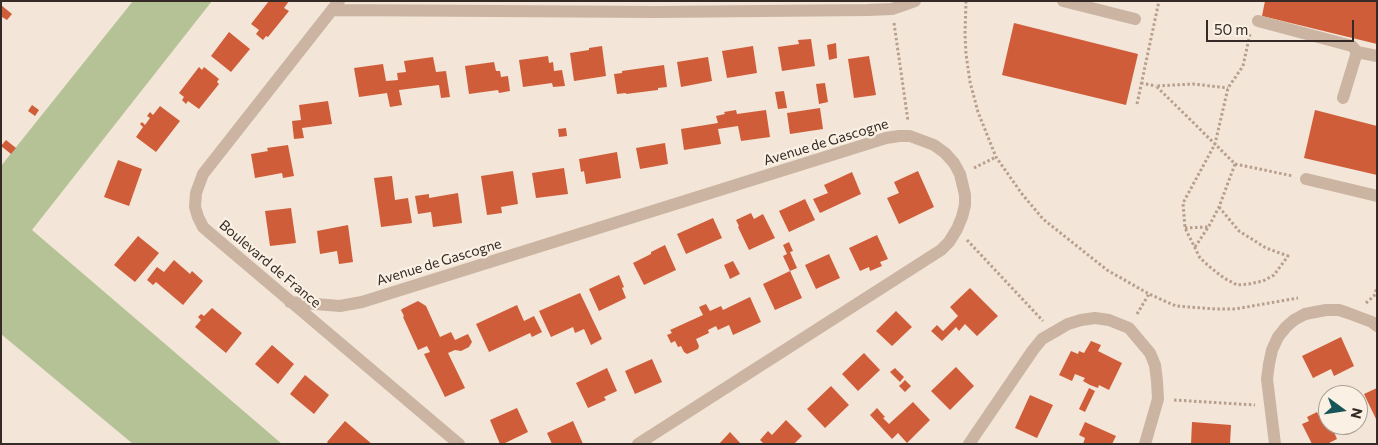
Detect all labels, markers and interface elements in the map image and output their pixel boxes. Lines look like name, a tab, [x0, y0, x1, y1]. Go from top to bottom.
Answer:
scale bar	[1208, 10, 1356, 42]
text: 50 m	[1214, 20, 1248, 38]
street label: Avenue de Gascogne	[762, 115, 890, 169]
street label: Boulevard de France	[216, 217, 324, 311]
street label: Avenue de Gascogne	[375, 235, 503, 289]
north arrow	[1318, 385, 1368, 435]
text: N	[1348, 406, 1367, 421]

